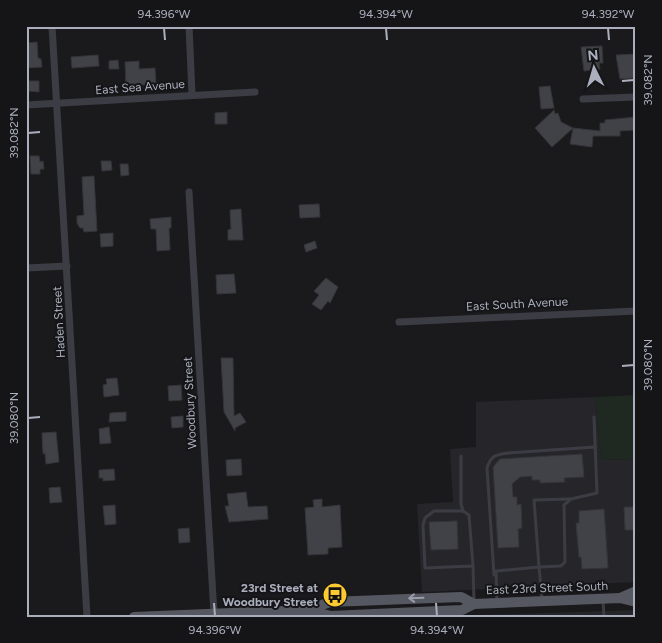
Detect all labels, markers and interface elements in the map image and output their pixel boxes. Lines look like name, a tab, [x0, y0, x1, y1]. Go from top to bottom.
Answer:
text: 94.396°W	[138, 7, 191, 21]
text: 94.394°W	[359, 7, 413, 21]
text: 94.392°W	[582, 7, 635, 21]
north arrow	[570, 42, 620, 92]
text: N	[587, 47, 599, 64]
text: 39.082°N	[641, 54, 655, 106]
street label: East Sea Avenue	[95, 77, 186, 97]
text: 39.082°N	[7, 107, 21, 159]
street label: Haden Street	[50, 285, 68, 358]
street label: East South Avenue	[466, 294, 569, 314]
text: 39.080°N	[641, 339, 655, 391]
street label: Woodbury Street	[181, 356, 199, 450]
text: 39.080°N	[7, 392, 21, 444]
street label: East 23rd Street South	[486, 579, 609, 597]
place label: 23rd Street at Woodbury Street	[223, 581, 318, 609]
bus stop icon: 23rd Street at Woodbury Street	[322, 582, 348, 608]
one-way arrow	[408, 594, 424, 603]
text: 94.396°W	[189, 623, 242, 637]
text: 94.394°W	[410, 623, 464, 637]

